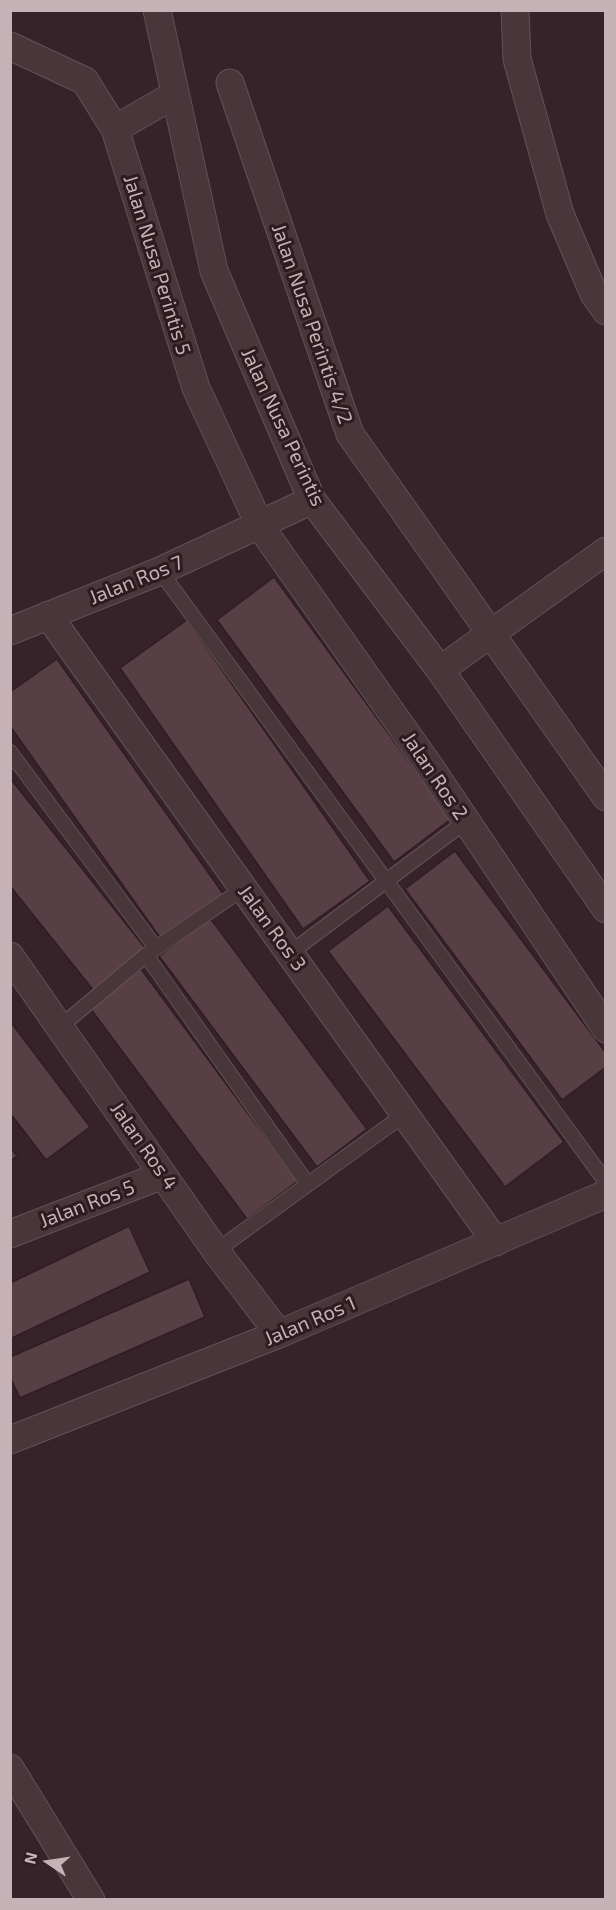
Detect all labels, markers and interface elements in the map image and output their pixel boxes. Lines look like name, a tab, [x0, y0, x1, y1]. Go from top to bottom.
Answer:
street label: Jalan Nusa Perintis 5	[118, 172, 196, 358]
street label: Jalan Nusa Perintis 4/2	[266, 221, 358, 427]
street label: Jalan Nusa Perintis	[236, 344, 330, 510]
street label: Jalan Ros 7	[85, 550, 187, 610]
street label: Jalan Ros 2	[397, 728, 473, 824]
street label: Jalan Ros 3	[233, 880, 311, 976]
street label: Jalan Ros 4	[105, 1098, 183, 1194]
street label: Jalan Ros 5	[36, 1175, 138, 1233]
street label: Jalan Ros 1	[261, 1291, 359, 1351]
north arrow	[18, 1832, 78, 1892]
text: N	[19, 1850, 41, 1866]

